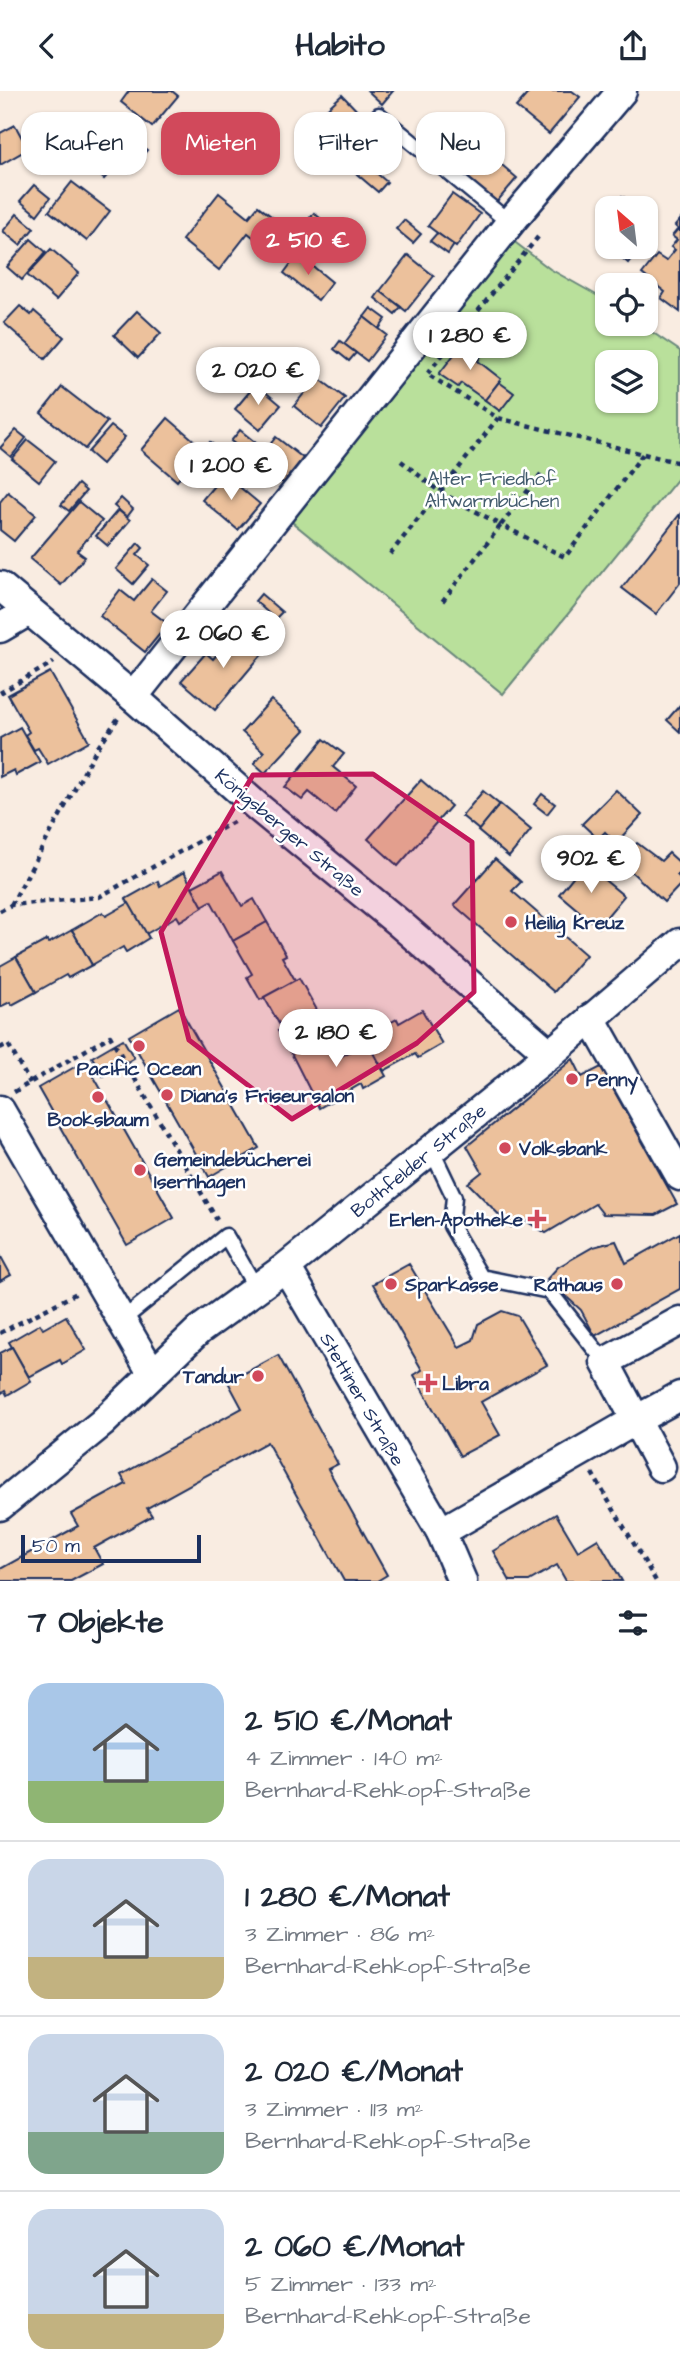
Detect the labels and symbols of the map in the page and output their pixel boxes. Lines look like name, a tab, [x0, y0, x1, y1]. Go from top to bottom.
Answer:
north arrow	[595, 196, 658, 259]
pin: 2 510 €	[243, 218, 373, 277]
pin: 1 280 €	[405, 313, 535, 372]
pin: 2 020 €	[193, 347, 323, 407]
pin: 1 200 €	[166, 443, 296, 502]
park label: Alter Friedhof Altwarmbüchen	[425, 466, 559, 515]
pin: 2 060 €	[158, 611, 288, 670]
street label: Königsberger Straße	[208, 763, 369, 904]
pin: 902 €	[542, 835, 640, 895]
place label: Heilig Kreuz	[525, 910, 625, 938]
marker: Heilig Kreuz	[503, 914, 519, 930]
pin: 2 180 €	[271, 1009, 401, 1069]
marker: Pacific Ocean	[131, 1038, 147, 1054]
place label: Pacific Ocean	[77, 1056, 202, 1083]
place label: Penny	[586, 1067, 638, 1095]
marker: Penny	[564, 1071, 580, 1087]
place label: Diana's Friseursalon	[181, 1083, 355, 1110]
marker: Diana's Friseursalon	[159, 1087, 175, 1103]
marker: Booksbaum	[90, 1089, 106, 1105]
street label: Bothfelder Straße	[345, 1098, 493, 1224]
place label: Booksbaum	[48, 1107, 150, 1134]
place label: Volksbank	[518, 1136, 608, 1163]
marker: Volksbank	[497, 1140, 513, 1156]
place label: Gemeindebücherei Isernhagen	[154, 1147, 311, 1197]
marker: Gemeindebücherei Isernhagen	[132, 1162, 148, 1178]
place label: Erlen-Apotheke	[390, 1207, 524, 1234]
marker: Erlen-Apotheke	[529, 1211, 545, 1227]
place label: Sparkasse	[404, 1272, 499, 1299]
place label: Rathaus	[534, 1272, 603, 1299]
marker: Sparkasse	[383, 1276, 399, 1292]
marker: Rathaus	[609, 1276, 625, 1292]
street label: Stettiner Straße	[312, 1328, 411, 1471]
place label: Tandur	[182, 1364, 245, 1391]
marker: Tandur	[250, 1368, 266, 1384]
place label: Libra	[442, 1371, 489, 1398]
marker: Libra	[420, 1375, 436, 1391]
scale bar	[21, 1532, 201, 1564]

